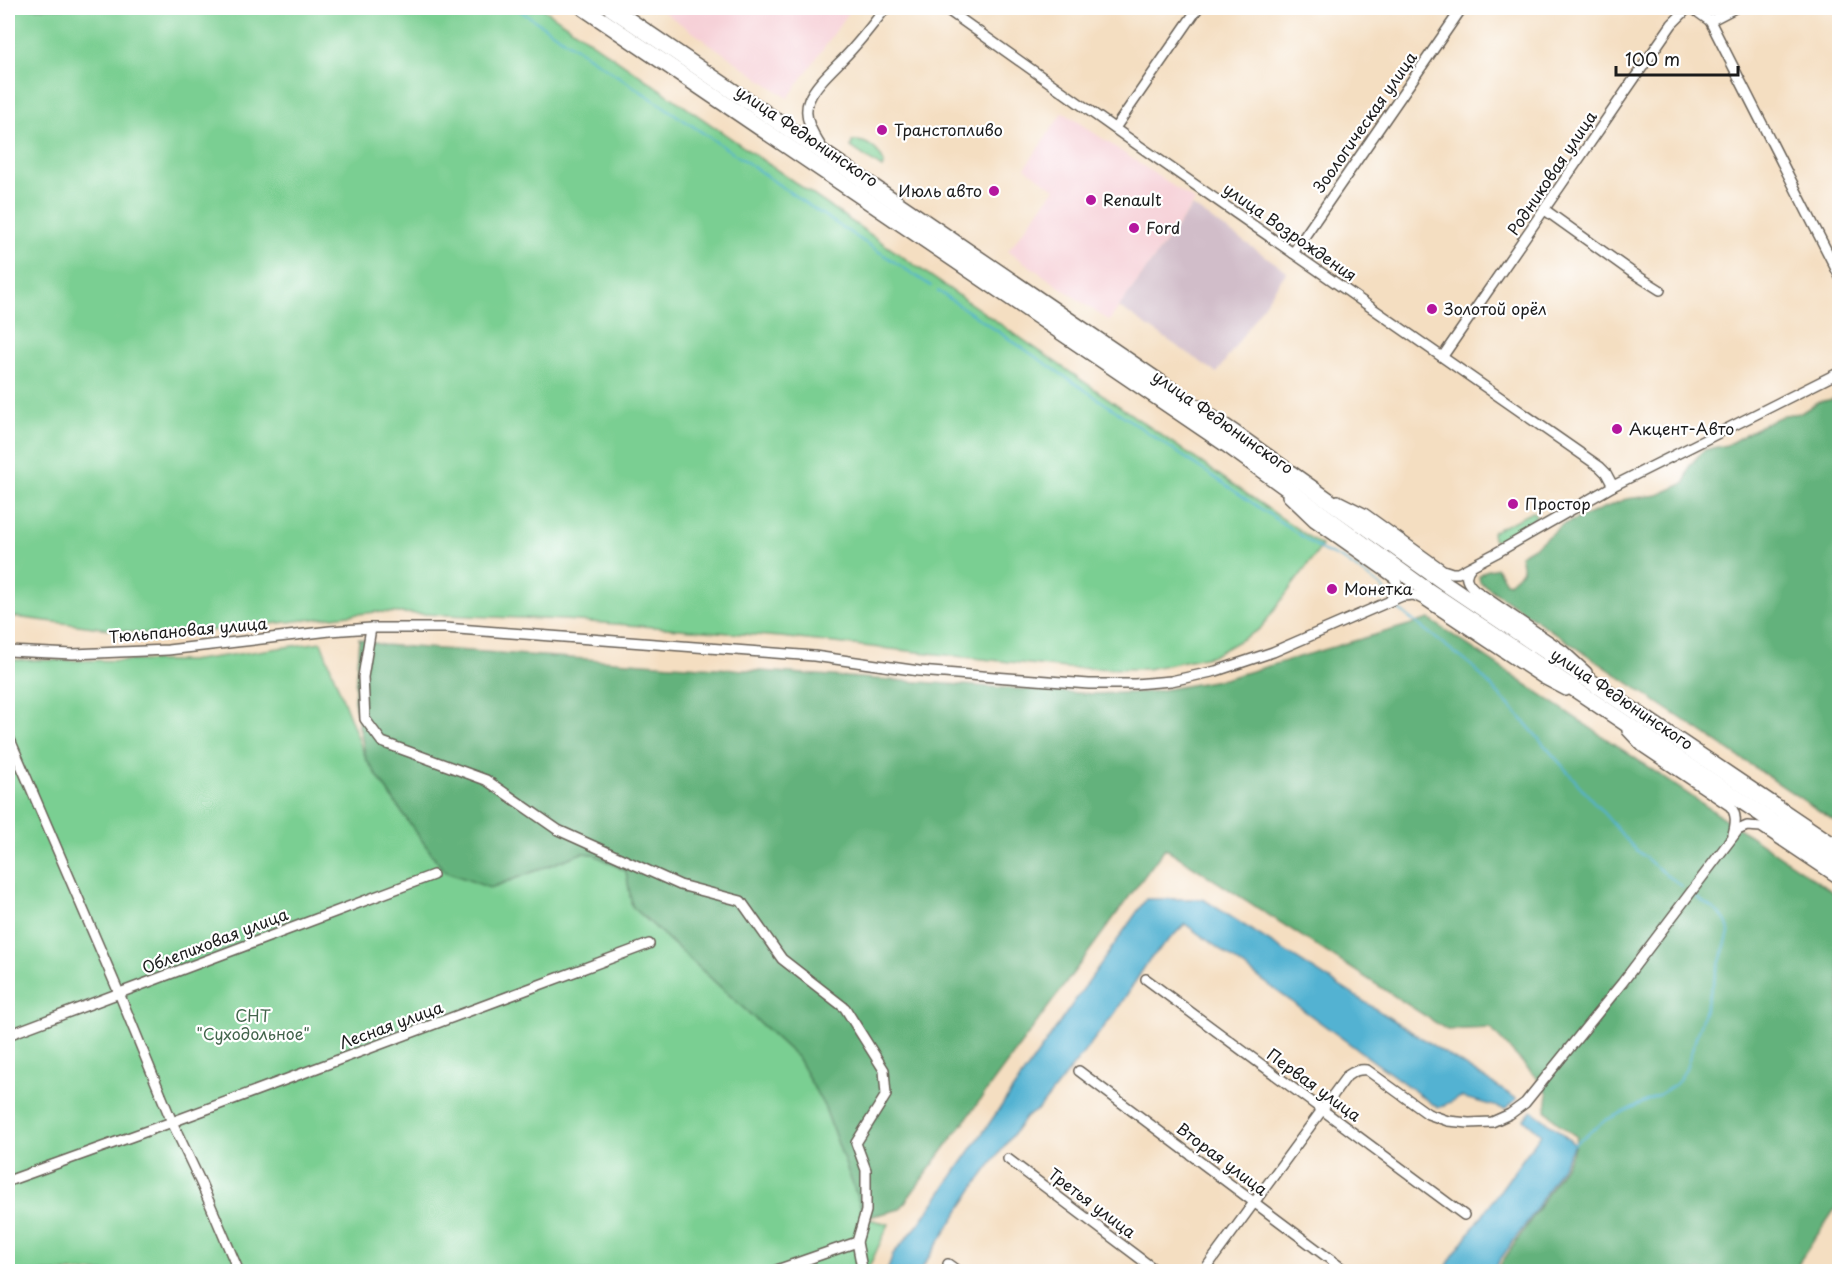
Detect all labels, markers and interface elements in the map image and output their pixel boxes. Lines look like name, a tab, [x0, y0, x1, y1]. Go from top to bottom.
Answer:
scale bar	[1616, 39, 1738, 77]
text: 100 m	[1625, 45, 1680, 72]
street label: Зоологическая улица	[1306, 46, 1422, 197]
street label: улица Федюнинского	[732, 78, 884, 192]
street label: Родниковая улица	[1501, 105, 1602, 239]
place label: Транстопливо	[894, 117, 1003, 141]
marker: Транстопливо	[875, 123, 889, 137]
street label: улица Возрождения	[1219, 176, 1362, 286]
place label: Июль авто	[898, 178, 982, 202]
marker: Июль авто	[987, 184, 1001, 198]
place label: Renault	[1103, 187, 1162, 211]
marker: Renault	[1084, 193, 1098, 207]
place label: Ford	[1146, 215, 1180, 239]
marker: Ford	[1127, 221, 1141, 235]
place label: Золотой орёл	[1444, 296, 1546, 320]
marker: Золотой орёл	[1425, 302, 1439, 316]
street label: улица Федюнинского	[1148, 363, 1299, 479]
place label: Акцент-Авто	[1629, 416, 1734, 440]
marker: Акцент-Авто	[1610, 422, 1624, 436]
place label: Простор	[1525, 491, 1591, 515]
marker: Простор	[1506, 497, 1520, 511]
place label: Монетка	[1344, 576, 1413, 600]
marker: Монетка	[1325, 582, 1339, 596]
street label: Тюльпановая улица	[108, 610, 268, 648]
street label: улица Федюнинского	[1547, 641, 1699, 755]
street label: Облепиховая улица	[138, 901, 291, 979]
street label: Лесная улица	[335, 994, 446, 1054]
park label: СНТ "Суходольное"	[196, 1003, 310, 1045]
street label: Первая улица	[1263, 1042, 1367, 1127]
street label: Вторая улица	[1172, 1116, 1273, 1200]
street label: Третья улица	[1044, 1161, 1141, 1243]

